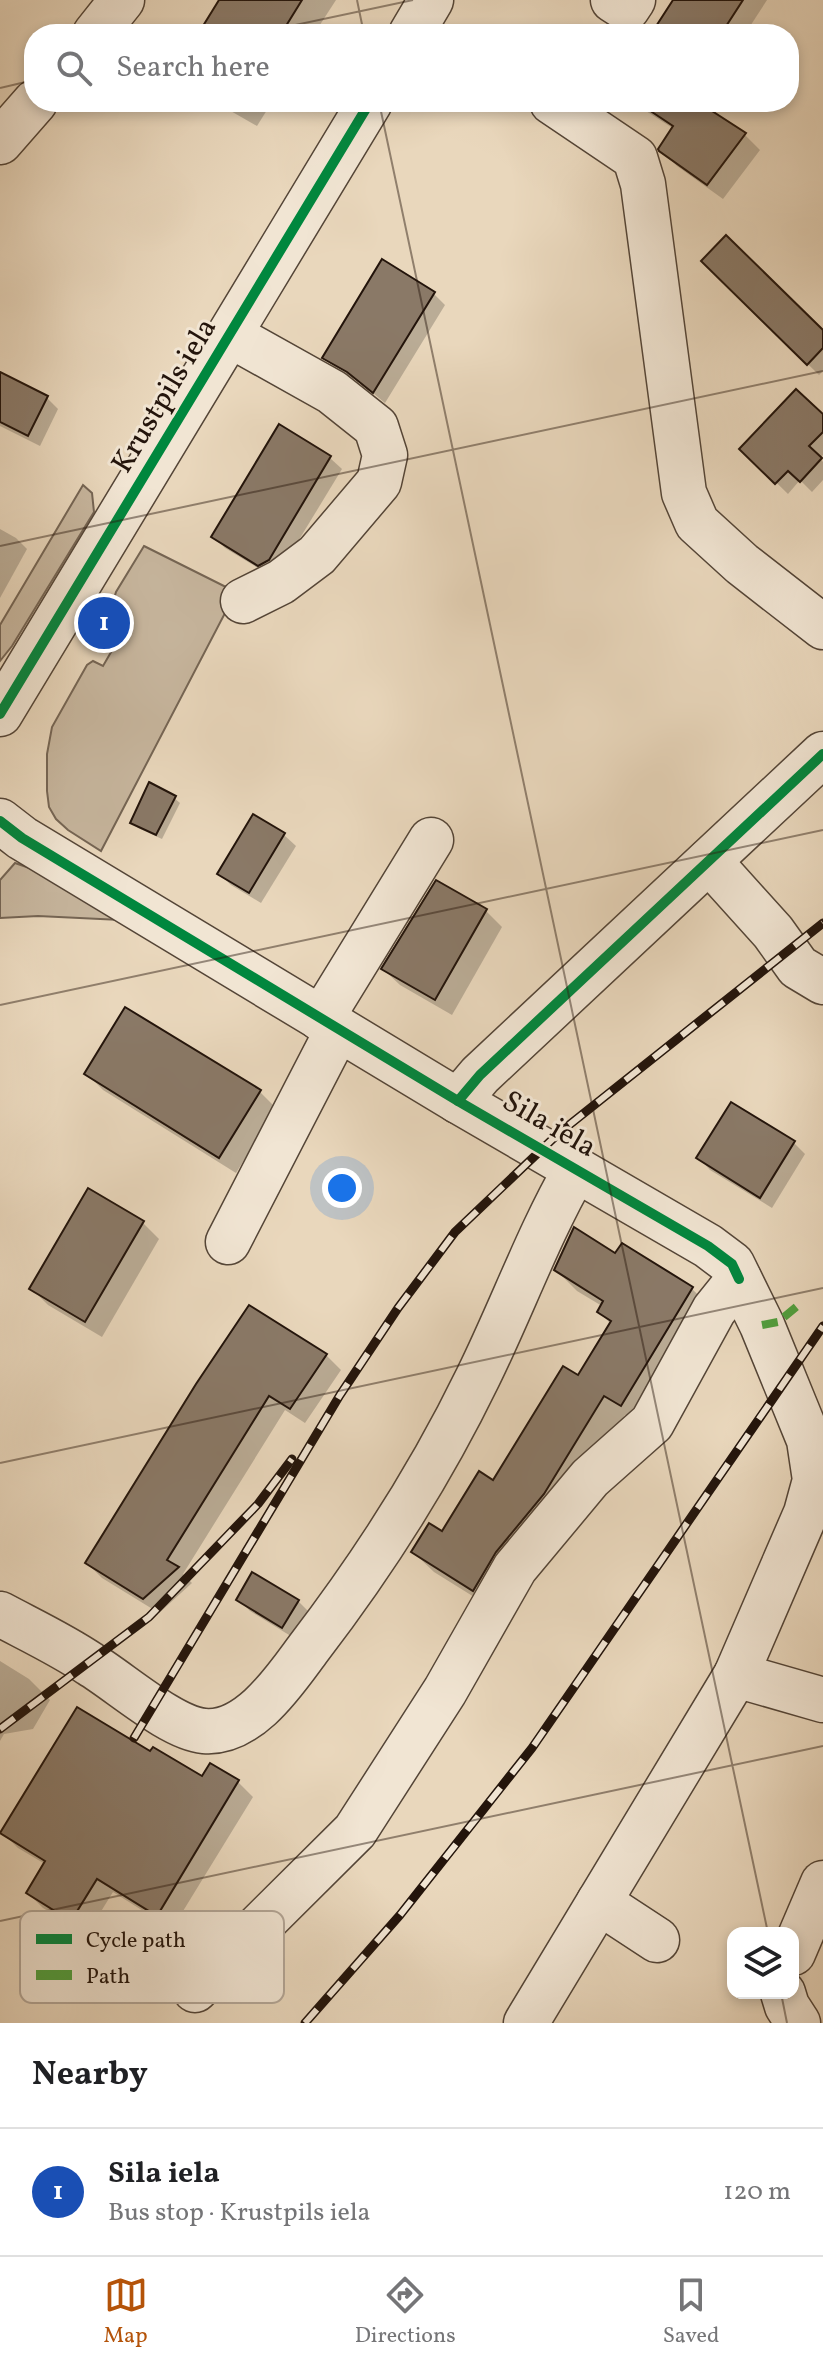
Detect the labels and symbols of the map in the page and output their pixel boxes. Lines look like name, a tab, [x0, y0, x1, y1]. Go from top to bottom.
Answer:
street label: Krustpils iela	[102, 310, 228, 482]
pin: 1	[78, 593, 130, 653]
street label: Sila iela	[494, 1081, 604, 1169]
your location	[322, 1168, 362, 1208]
legend	[20, 1911, 284, 2003]
text: Cycle path	[86, 1926, 186, 1957]
text: Path	[86, 1962, 130, 1993]

